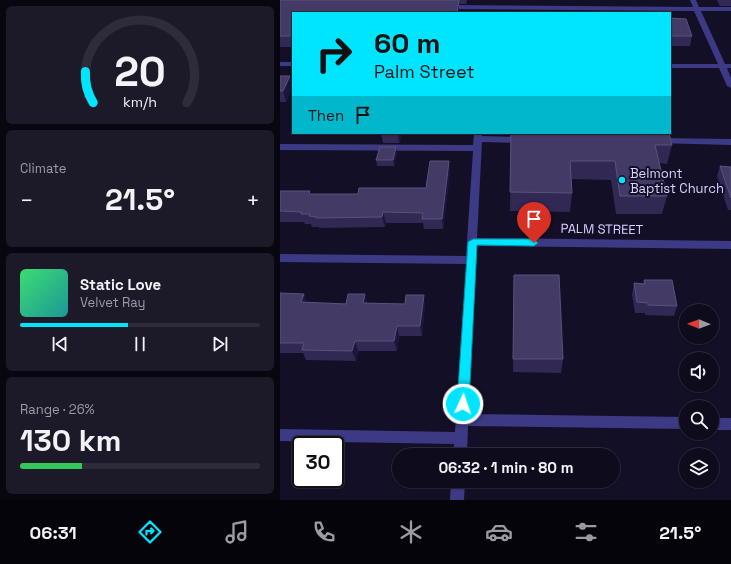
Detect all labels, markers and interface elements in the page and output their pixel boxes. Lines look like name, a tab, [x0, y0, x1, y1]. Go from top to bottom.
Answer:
text: 60 m	[374, 25, 440, 61]
icon: right	[308, 28, 360, 80]
text: 20	[114, 45, 166, 98]
text: Palm Street	[374, 60, 474, 83]
text: km/h	[123, 92, 157, 110]
icon: arrive	[352, 104, 374, 126]
text: Then	[308, 106, 344, 125]
text: Climate	[20, 160, 66, 177]
place label: Belmont Baptist Church	[630, 165, 724, 197]
marker: Belmont Baptist Church	[617, 175, 627, 185]
text: 21.5°	[105, 180, 175, 219]
text: −	[20, 186, 34, 214]
text: +	[246, 186, 260, 214]
pin	[517, 202, 551, 243]
icon: arrive	[523, 208, 545, 230]
street label: PALM STREET	[561, 220, 644, 238]
text: Static Love	[80, 275, 161, 294]
text: Velvet Ray	[80, 294, 145, 311]
north arrow	[679, 304, 719, 344]
map controls	[679, 304, 719, 488]
icon: previous	[49, 333, 71, 355]
icon: pause	[129, 333, 151, 355]
icon: next	[209, 333, 231, 355]
button: sound	[679, 352, 719, 392]
position arrow	[442, 383, 484, 425]
button: search	[679, 400, 719, 440]
text: Range · 26%	[20, 401, 95, 418]
text: 130 km	[20, 421, 121, 460]
speed limit sign: 30	[292, 436, 344, 488]
button: layers	[679, 448, 719, 488]
text: 06:32 · 1 min · 80 m	[438, 458, 574, 477]
icon: directions	[136, 518, 164, 546]
icon: music	[223, 518, 251, 546]
icon: phone	[310, 518, 338, 546]
icon: climate	[397, 518, 425, 546]
icon: car	[485, 518, 513, 546]
icon: filters	[572, 518, 600, 546]
text: 06:31	[30, 521, 77, 544]
text: 21.5°	[659, 521, 701, 544]

